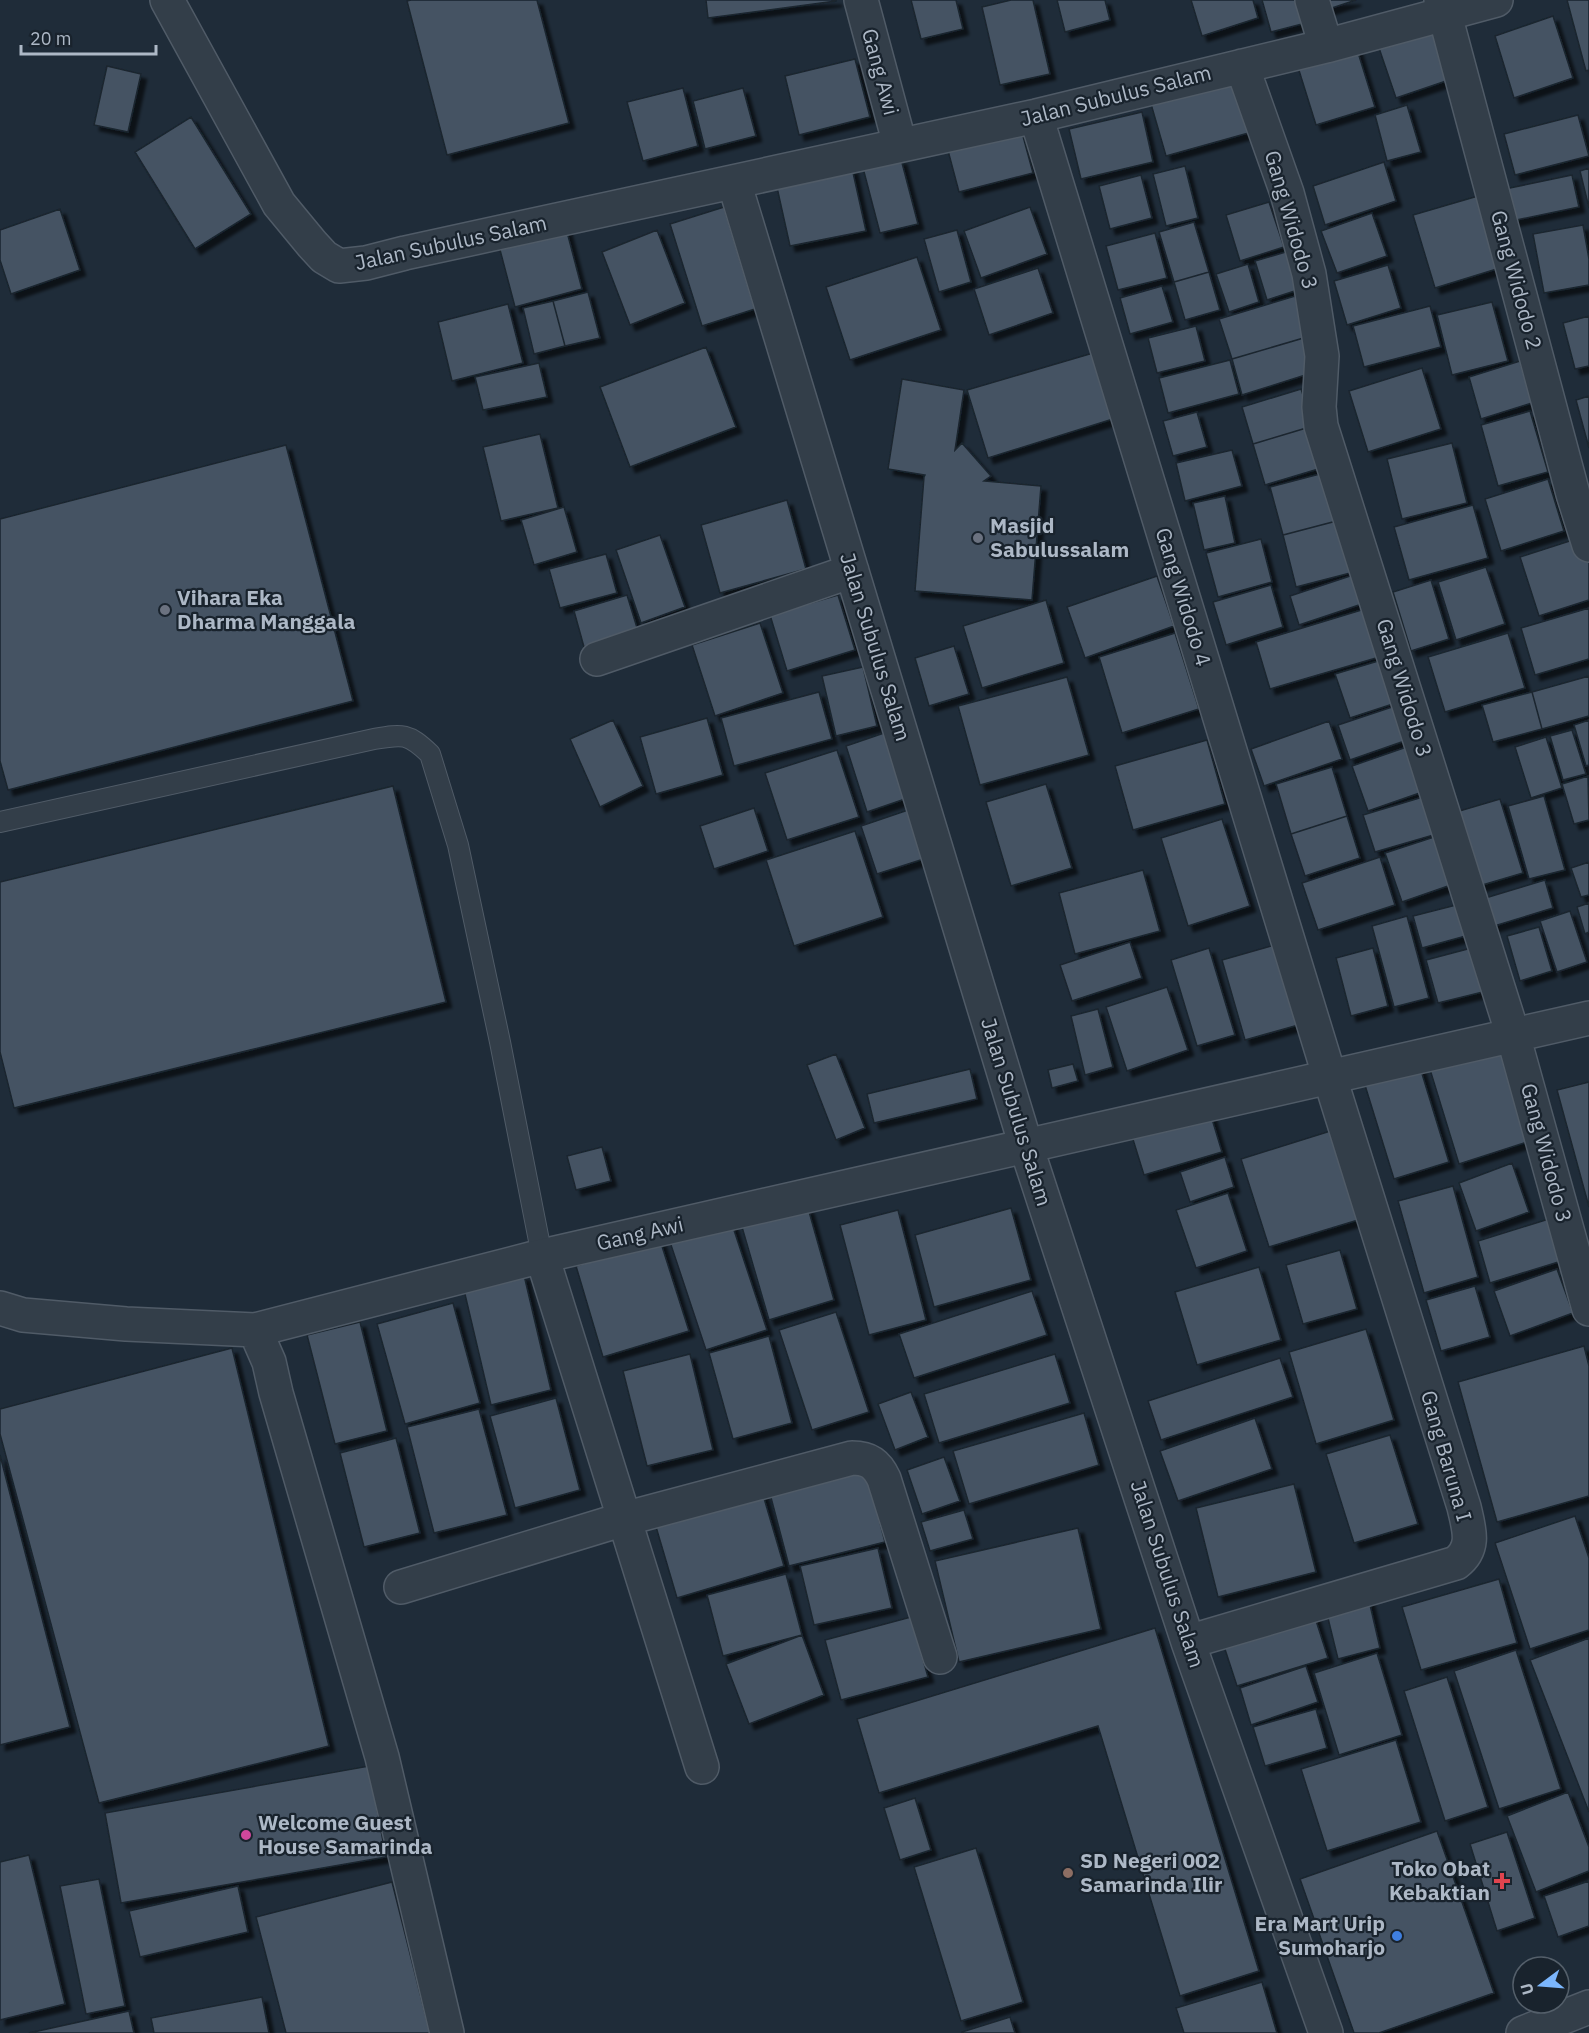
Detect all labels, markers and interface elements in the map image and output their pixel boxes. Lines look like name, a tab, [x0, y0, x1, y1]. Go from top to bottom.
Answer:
scale bar	[21, 18, 156, 56]
street label: Gang Awi	[856, 25, 906, 118]
text: 20 m	[30, 27, 72, 50]
street label: Jalan Subulus Salam	[1018, 58, 1214, 132]
street label: Gang Widodo 3	[1259, 147, 1325, 292]
street label: Gang Widodo 2	[1485, 207, 1549, 353]
street label: Jalan Subulus Salam	[352, 208, 549, 276]
place label: Masjid Sabulussalam	[990, 511, 1129, 563]
street label: Gang Widodo 4	[1150, 524, 1218, 669]
marker: Masjid Sabulussalam	[971, 531, 985, 545]
street label: Jalan Subulus Salam	[834, 549, 918, 744]
place label: Vihara Eka Dharma Manggala	[177, 583, 356, 635]
marker: Vihara Eka Dharma Manggala	[158, 603, 172, 617]
street label: Gang Widodo 3	[1371, 615, 1439, 760]
street label: Jalan Subulus Salam	[975, 1014, 1059, 1209]
street label: Gang Widodo 3	[1515, 1080, 1579, 1226]
street label: Gang Awi	[594, 1209, 686, 1257]
street label: Gang Baruna I	[1415, 1387, 1479, 1524]
street label: Jalan Subulus Salam	[1124, 1476, 1211, 1671]
place label: Welcome Guest House Samarinda	[258, 1808, 432, 1860]
marker: Welcome Guest House Samarinda	[239, 1828, 253, 1842]
place label: SD Negeri 002 Samarinda Ilir	[1080, 1846, 1223, 1898]
place label: Toko Obat Kebaktian	[1389, 1854, 1490, 1906]
marker: SD Negeri 002 Samarinda Ilir	[1061, 1866, 1075, 1880]
marker: Toko Obat Kebaktian	[1495, 1874, 1509, 1888]
place label: Era Mart Urip Sumoharjo	[1255, 1909, 1385, 1961]
marker: Era Mart Urip Sumoharjo	[1390, 1929, 1404, 1943]
north arrow	[1511, 1955, 1571, 2015]
text: U	[1515, 1981, 1538, 1997]

